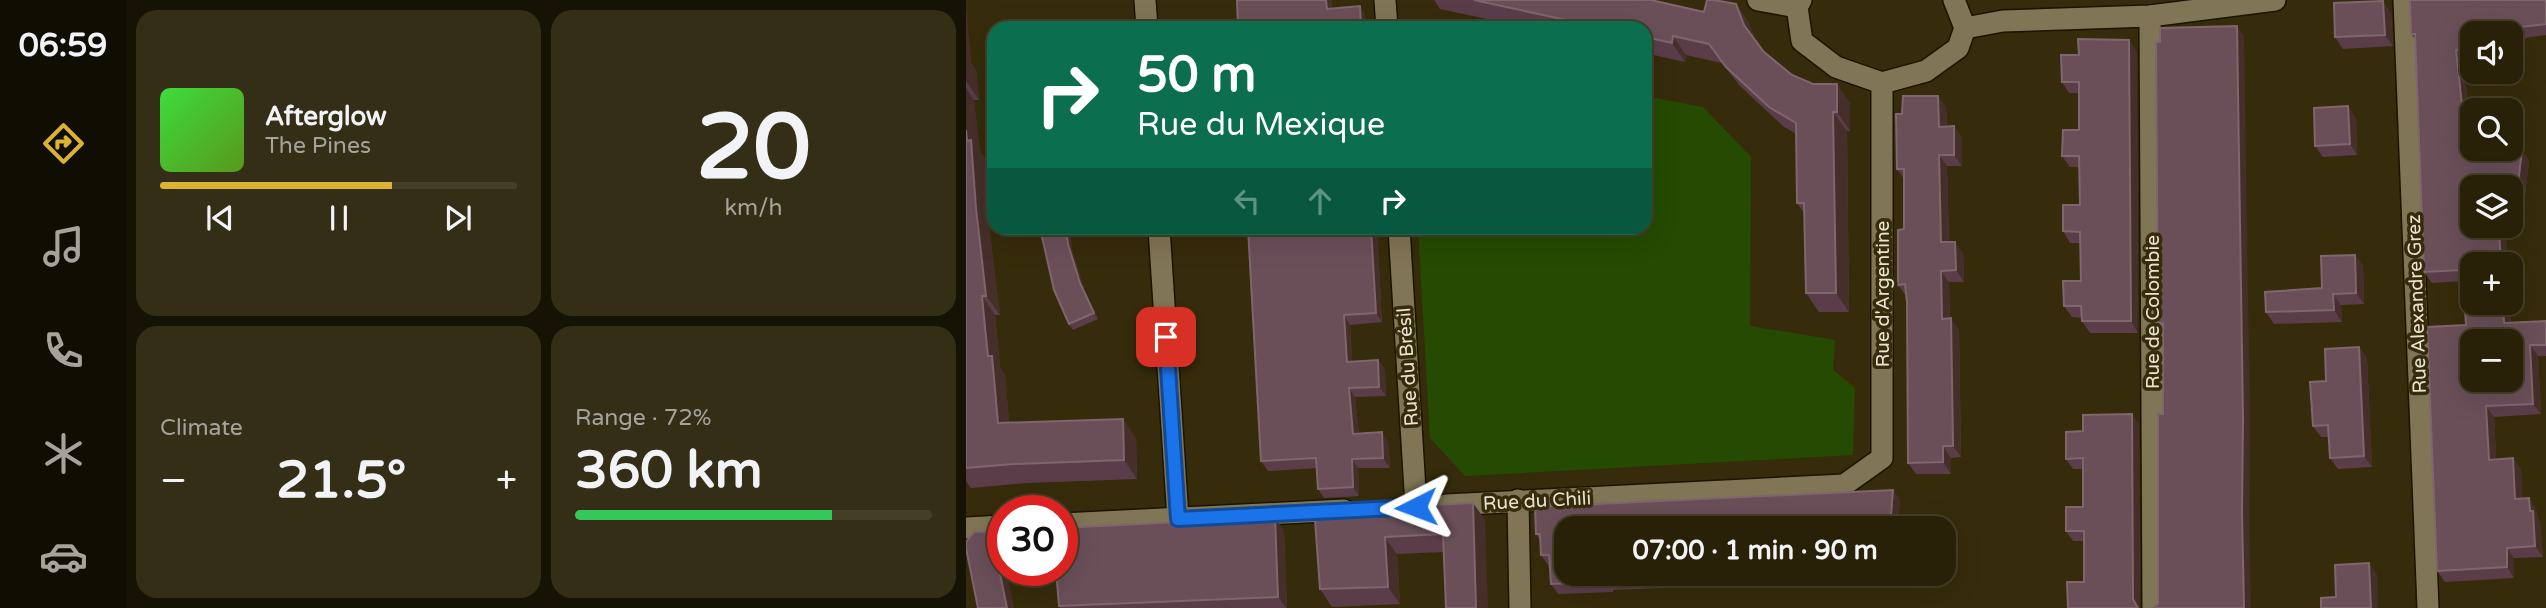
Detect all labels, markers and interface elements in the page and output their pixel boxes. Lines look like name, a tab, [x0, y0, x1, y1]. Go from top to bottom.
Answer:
map controls	[2460, 21, 2523, 392]
button: sound	[2460, 21, 2523, 84]
text: 06:59	[19, 27, 107, 65]
text: 50 m	[1137, 46, 1256, 105]
icon: right	[1022, 49, 1113, 140]
text: 20	[696, 93, 811, 203]
button: search	[2460, 98, 2523, 161]
text: Afterglow	[265, 101, 387, 132]
text: Rue du Mexique	[1137, 106, 1385, 144]
icon: directions	[39, 119, 88, 168]
text: The Pines	[265, 132, 371, 160]
button: layers	[2460, 175, 2523, 238]
icon: left	[1228, 182, 1266, 220]
icon: ahead	[1301, 182, 1339, 220]
icon: right	[1374, 182, 1412, 220]
text: km/h	[725, 194, 782, 222]
icon: previous	[201, 199, 239, 237]
icon: pause	[320, 199, 358, 237]
icon: next	[439, 199, 477, 237]
street label: Rue Alexandre Grez	[2403, 214, 2431, 394]
street label: Rue d'Argentine	[1872, 221, 1894, 367]
icon: music	[39, 222, 88, 271]
street label: Rue de Colombie	[2142, 235, 2164, 389]
button: +	[2460, 252, 2523, 315]
pin	[1136, 307, 1196, 367]
street label: Rue du Brésil	[1393, 307, 1423, 427]
icon: arrive	[1147, 318, 1185, 356]
icon: phone	[39, 326, 88, 375]
button: −	[2460, 329, 2523, 392]
text: Range · 72%	[575, 404, 711, 432]
text: Climate	[160, 414, 243, 442]
icon: climate	[39, 429, 88, 478]
text: 360 km	[575, 439, 763, 502]
text: 21.5°	[276, 449, 406, 512]
text: −	[160, 458, 187, 504]
text: +	[496, 458, 517, 504]
position arrow	[1379, 470, 1453, 544]
street label: Rue du Chili	[1482, 487, 1592, 515]
speed limit sign: 30	[987, 495, 1078, 586]
icon: car	[39, 532, 88, 581]
text: 07:00 · 1 min · 90 m	[1632, 535, 1878, 566]

